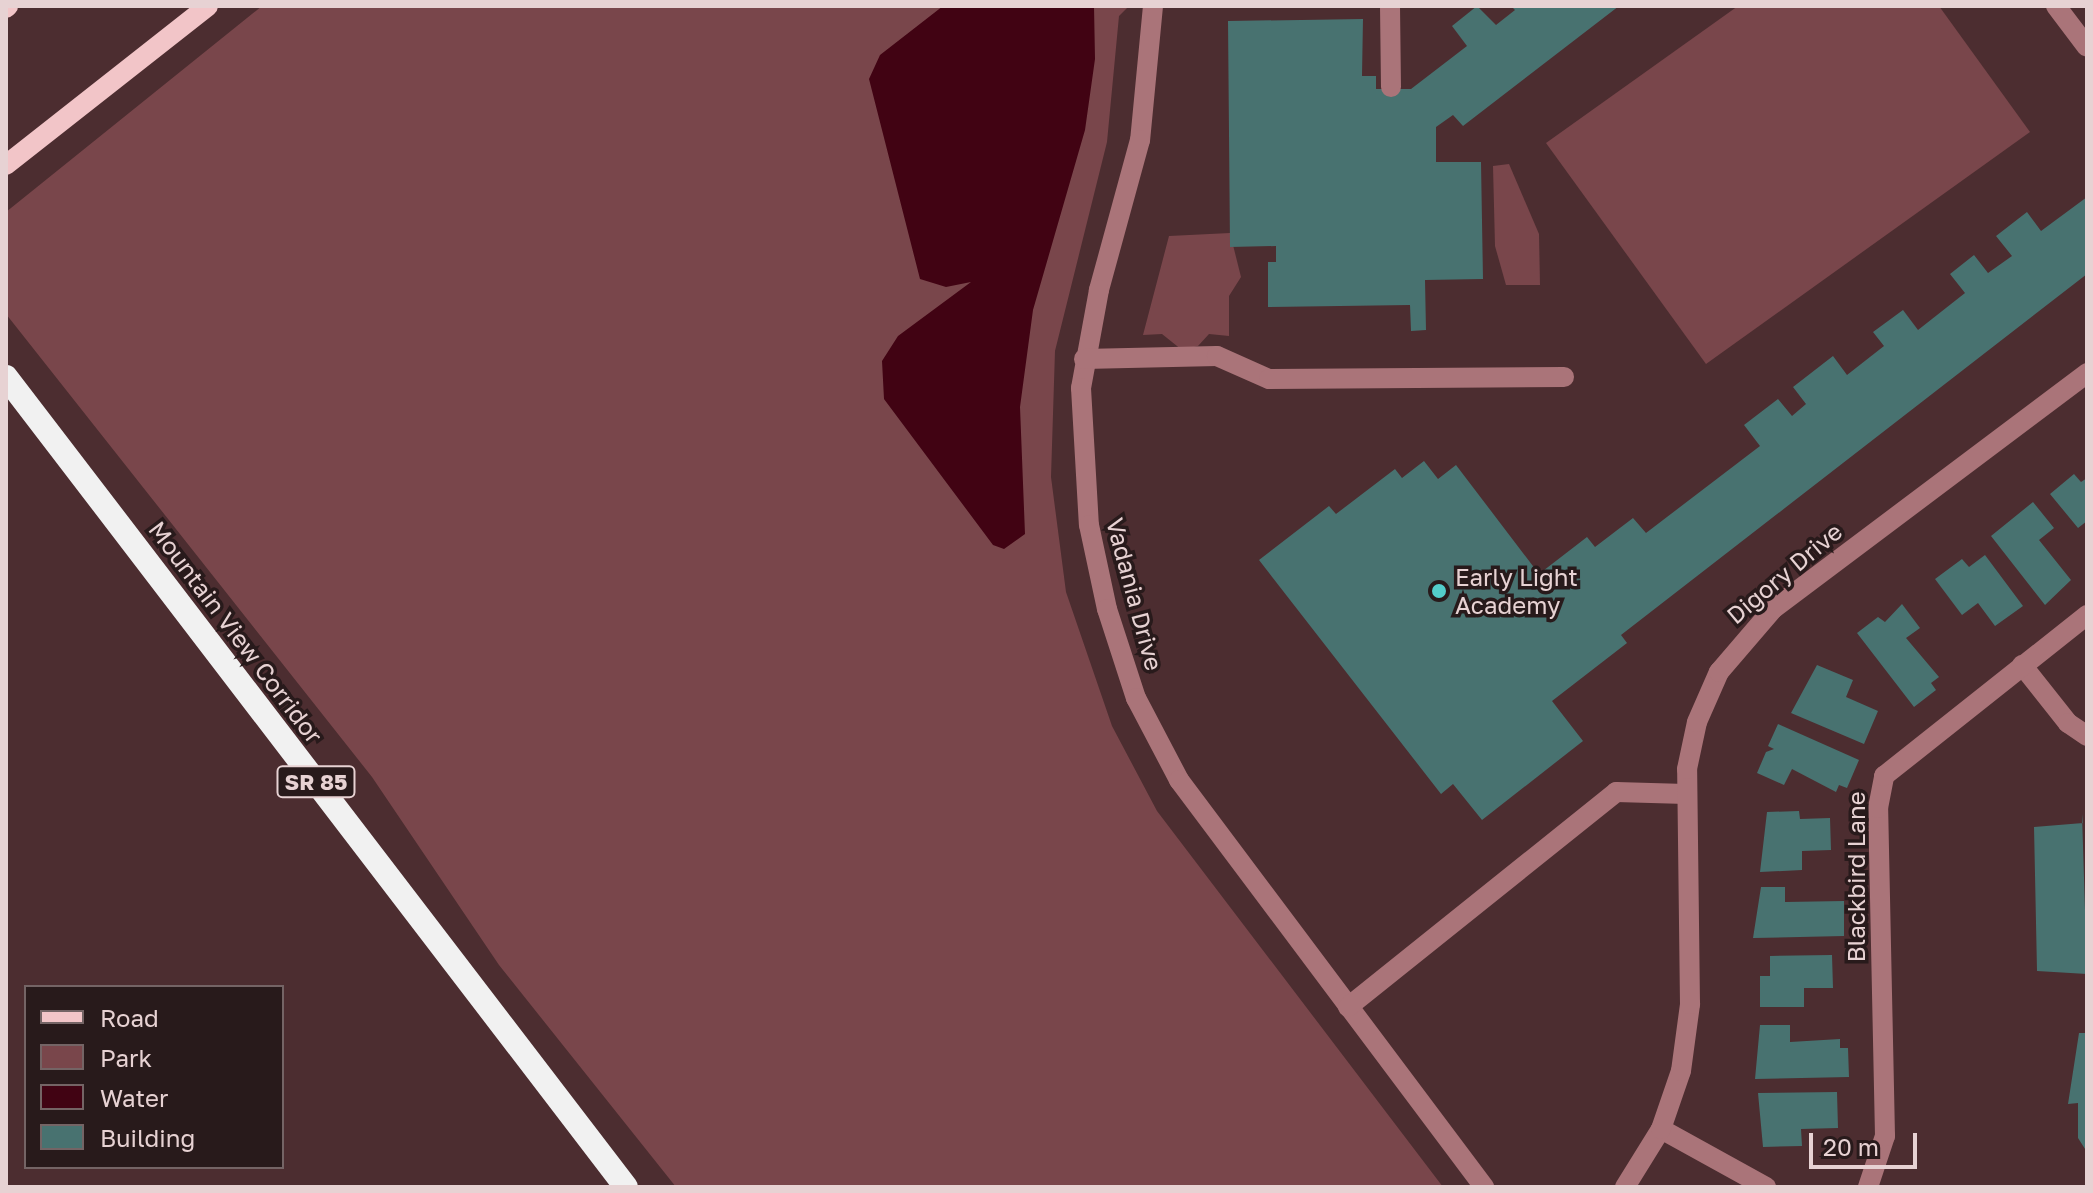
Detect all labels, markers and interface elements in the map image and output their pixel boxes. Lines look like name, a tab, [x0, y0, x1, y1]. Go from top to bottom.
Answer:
street label: Mountain View Corridor	[143, 515, 329, 749]
street label: Vadania Drive	[1101, 515, 1169, 673]
street label: Digory Drive	[1721, 517, 1847, 629]
place label: Early Light Academy	[1455, 563, 1578, 619]
marker: Early Light Academy	[1430, 582, 1448, 600]
road number: SR 85	[276, 764, 356, 800]
street label: Blackbird Lane	[1842, 791, 1870, 963]
legend	[24, 985, 284, 1169]
text: Road	[100, 1003, 159, 1032]
text: Park	[100, 1043, 152, 1072]
text: Water	[100, 1083, 168, 1112]
scale bar	[1813, 1117, 1921, 1167]
text: Building	[100, 1123, 195, 1152]
text: 20 m	[1823, 1132, 1879, 1161]

